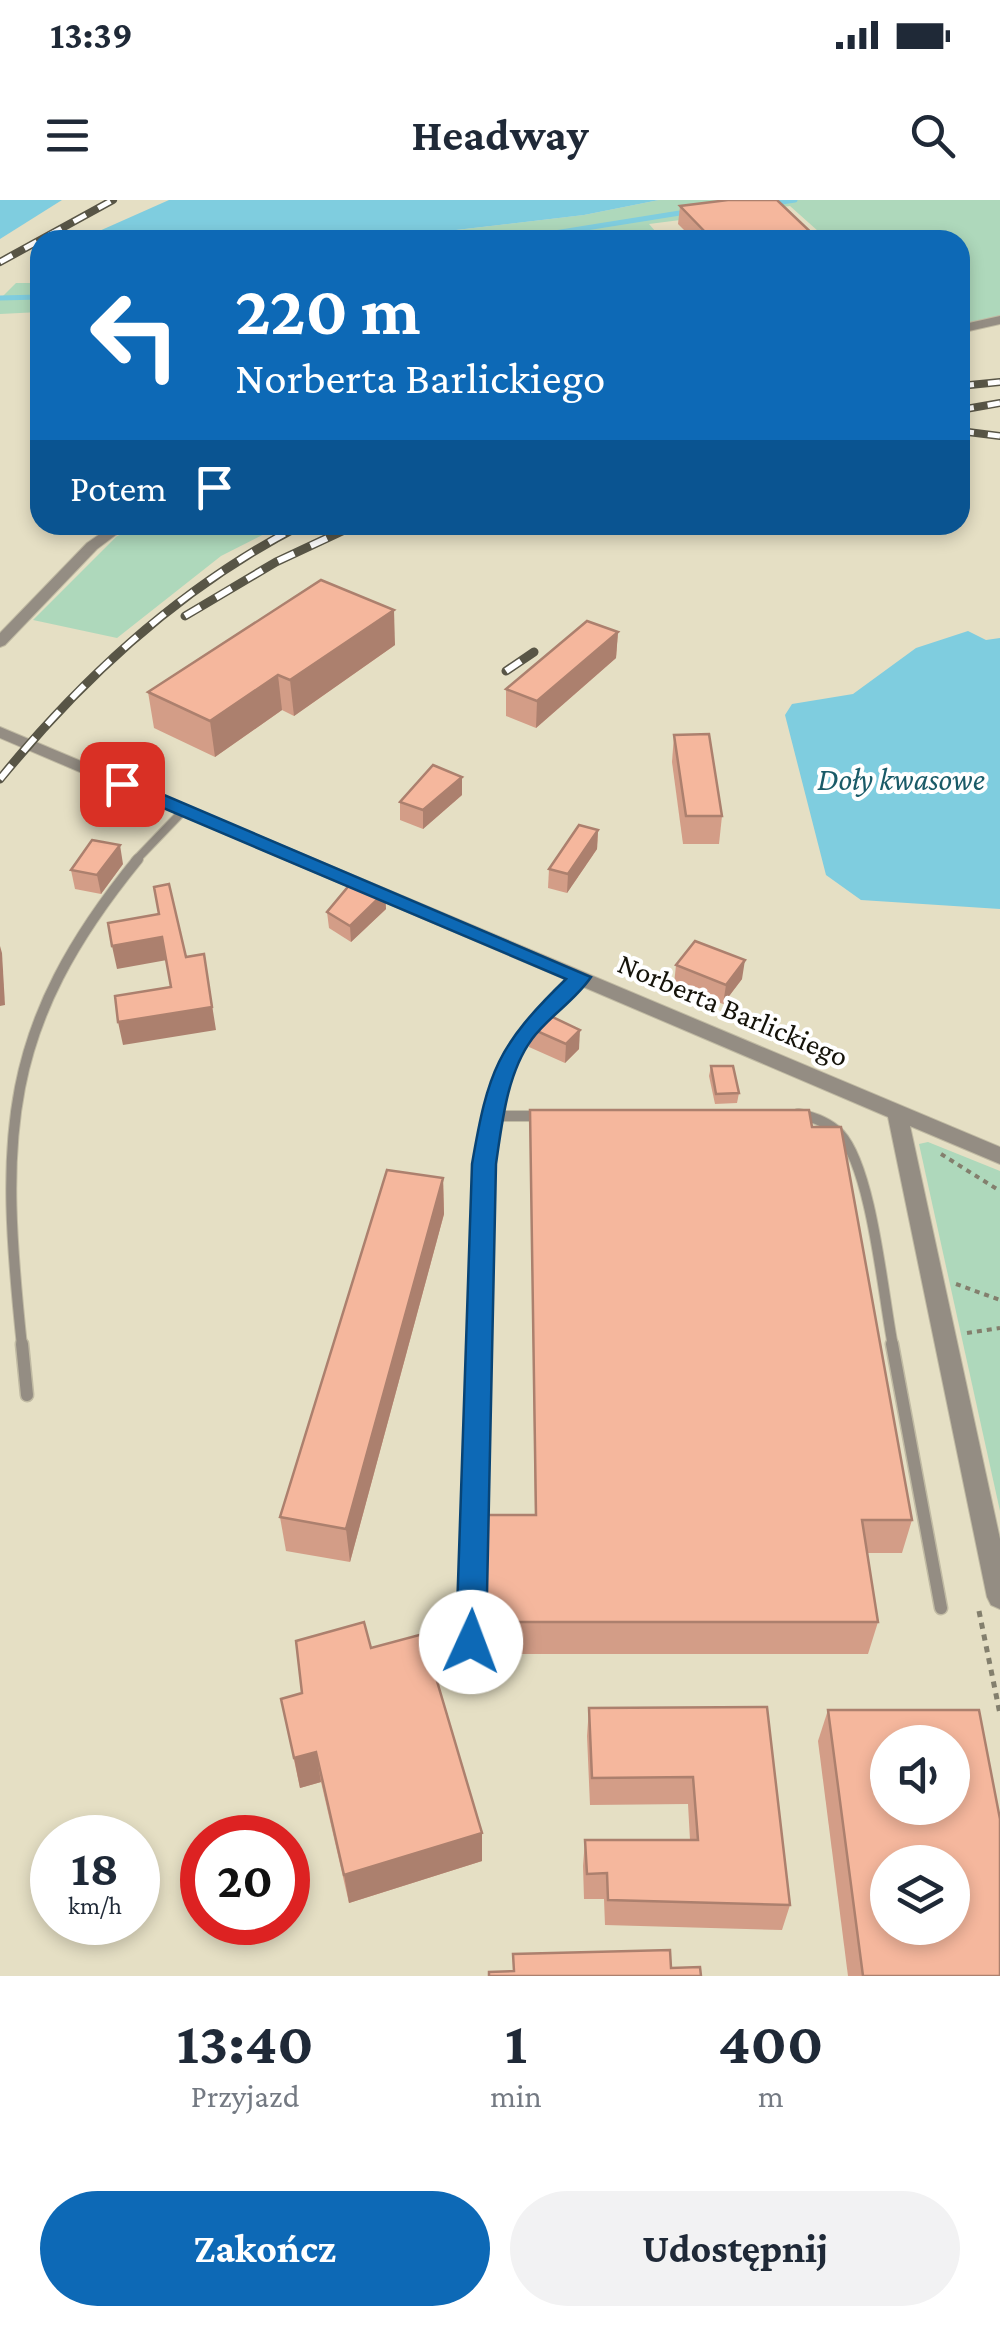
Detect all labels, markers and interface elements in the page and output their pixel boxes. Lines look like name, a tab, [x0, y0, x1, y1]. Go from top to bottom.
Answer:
text: 13:39	[50, 14, 133, 56]
icon: menu	[40, 108, 95, 163]
icon: search	[905, 108, 960, 163]
text: Headway	[411, 110, 589, 160]
icon: left	[70, 270, 200, 400]
text: 220 m	[235, 271, 421, 349]
text: Norberta Barlickiego	[235, 353, 605, 403]
icon: arrive	[187, 460, 242, 515]
text: Potem	[70, 467, 167, 509]
pin	[80, 742, 165, 827]
icon: arrive	[95, 757, 150, 812]
water label: Doły kwasowe	[817, 761, 985, 797]
street label: Norberta Barlickiego	[613, 946, 853, 1074]
position arrow	[419, 1590, 523, 1694]
map controls	[870, 1725, 970, 1945]
button: sound	[870, 1725, 970, 1825]
speed limit sign: 20	[180, 1815, 310, 1945]
text: 18	[71, 1840, 119, 1896]
button: layers	[870, 1845, 970, 1945]
text: km/h	[68, 1892, 122, 1919]
text: 13:40	[177, 2009, 314, 2076]
text: 1	[505, 2009, 527, 2076]
text: 400	[718, 2009, 823, 2076]
text: Przyjazd	[191, 2078, 299, 2114]
text: min	[490, 2078, 542, 2114]
text: m	[758, 2078, 784, 2114]
button: Zakończ	[40, 2191, 490, 2306]
button: Udostępnij	[510, 2191, 960, 2306]

